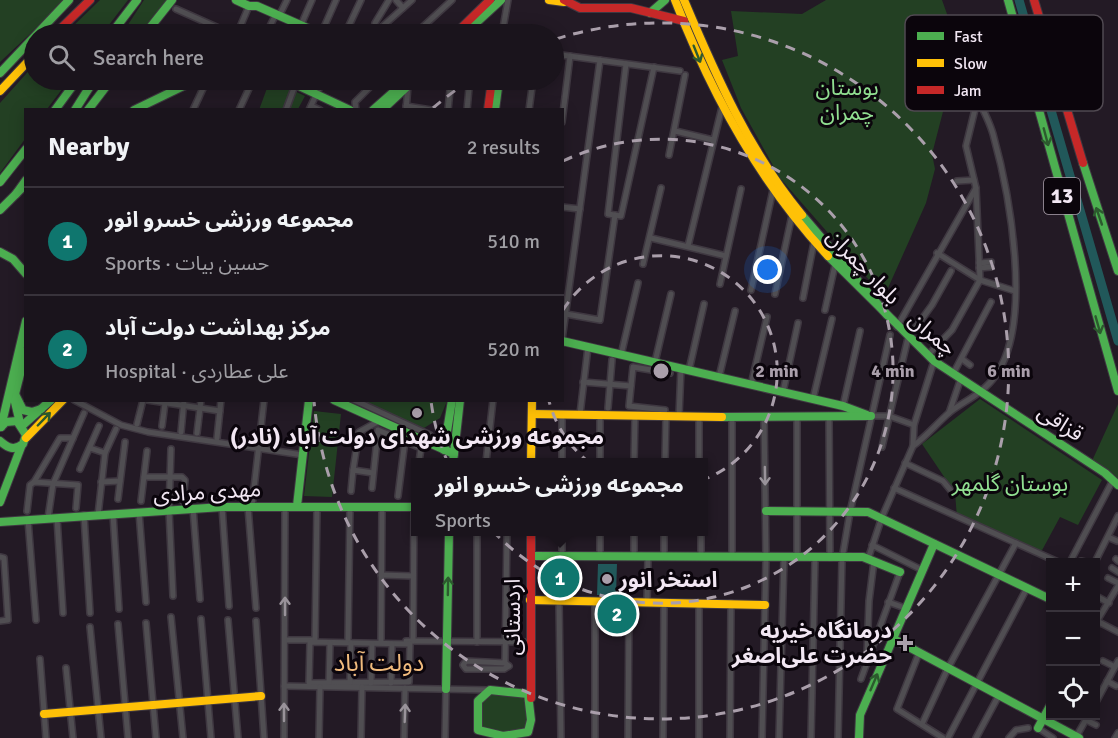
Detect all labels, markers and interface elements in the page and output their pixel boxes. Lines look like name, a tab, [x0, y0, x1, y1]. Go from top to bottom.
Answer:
legend	[905, 15, 1103, 111]
search box	[24, 24, 564, 90]
text: Fast	[954, 27, 983, 47]
icon: search	[45, 41, 78, 74]
text: Search here	[93, 44, 204, 71]
one-way arrow	[692, 45, 703, 63]
text: Slow	[954, 54, 988, 74]
park label: بوستان چمران	[815, 74, 879, 127]
text: Jam	[954, 81, 982, 101]
one-way arrow	[1041, 127, 1052, 146]
text: Nearby	[48, 131, 129, 163]
text: 2 results	[467, 135, 540, 160]
road number: 13	[1044, 178, 1080, 214]
text: مجموعه ورزشی خسرو انور	[105, 206, 354, 233]
one-way arrow	[1093, 206, 1104, 225]
street label: بلوار چمران	[820, 223, 906, 311]
text: 1	[62, 229, 73, 254]
text: 510 m	[487, 229, 540, 254]
text: Sports · حسین بیات	[105, 251, 269, 276]
your location	[753, 255, 782, 284]
street label: چمران	[903, 305, 962, 362]
text: مرکز بهداشت دولت آباد	[105, 314, 331, 341]
one-way arrow	[1093, 315, 1104, 334]
text: 2	[62, 337, 73, 362]
text: 520 m	[487, 337, 540, 362]
text: Hospital · علی عطاردی	[105, 359, 288, 384]
text: 2 min	[755, 360, 799, 382]
text: 4 min	[871, 360, 915, 382]
text: 6 min	[987, 360, 1031, 382]
centre of rings	[651, 361, 671, 381]
street label: قزاقی	[1033, 398, 1089, 447]
marker: مجموعه ورزشی شهدای دولت آباد (نادر)	[410, 406, 424, 420]
one-way arrow	[37, 411, 52, 426]
place label: مجموعه ورزشی شهدای دولت آباد (نادر)	[230, 423, 604, 450]
popup	[411, 458, 708, 536]
one-way arrow	[759, 465, 771, 485]
park label: بوستان گلمهر	[951, 470, 1068, 497]
text: مجموعه ورزشی خسرو انور	[435, 471, 684, 498]
street label: مهدی مرادی	[152, 475, 262, 508]
text: Sports	[435, 508, 491, 533]
pin: 1	[540, 556, 580, 600]
map controls	[1046, 558, 1100, 720]
button: +	[1046, 558, 1100, 612]
place label: استخر انور	[618, 566, 718, 593]
marker: استخر انور	[600, 572, 614, 586]
one-way arrow	[442, 577, 454, 597]
street label: اردستانی	[499, 578, 526, 656]
pin: 2	[598, 592, 636, 636]
one-way arrow	[279, 597, 291, 617]
button: −	[1046, 612, 1100, 666]
place label: درمانگاه خیریه حضرت علی‌اصغر	[731, 617, 892, 669]
marker: درمانگاه خیریه حضرت علی‌اصغر	[896, 634, 914, 652]
district label: دولت آباد	[334, 648, 424, 678]
button: locate	[1046, 666, 1100, 720]
one-way arrow	[869, 674, 880, 692]
one-way arrow	[278, 702, 290, 722]
one-way arrow	[399, 704, 410, 724]

